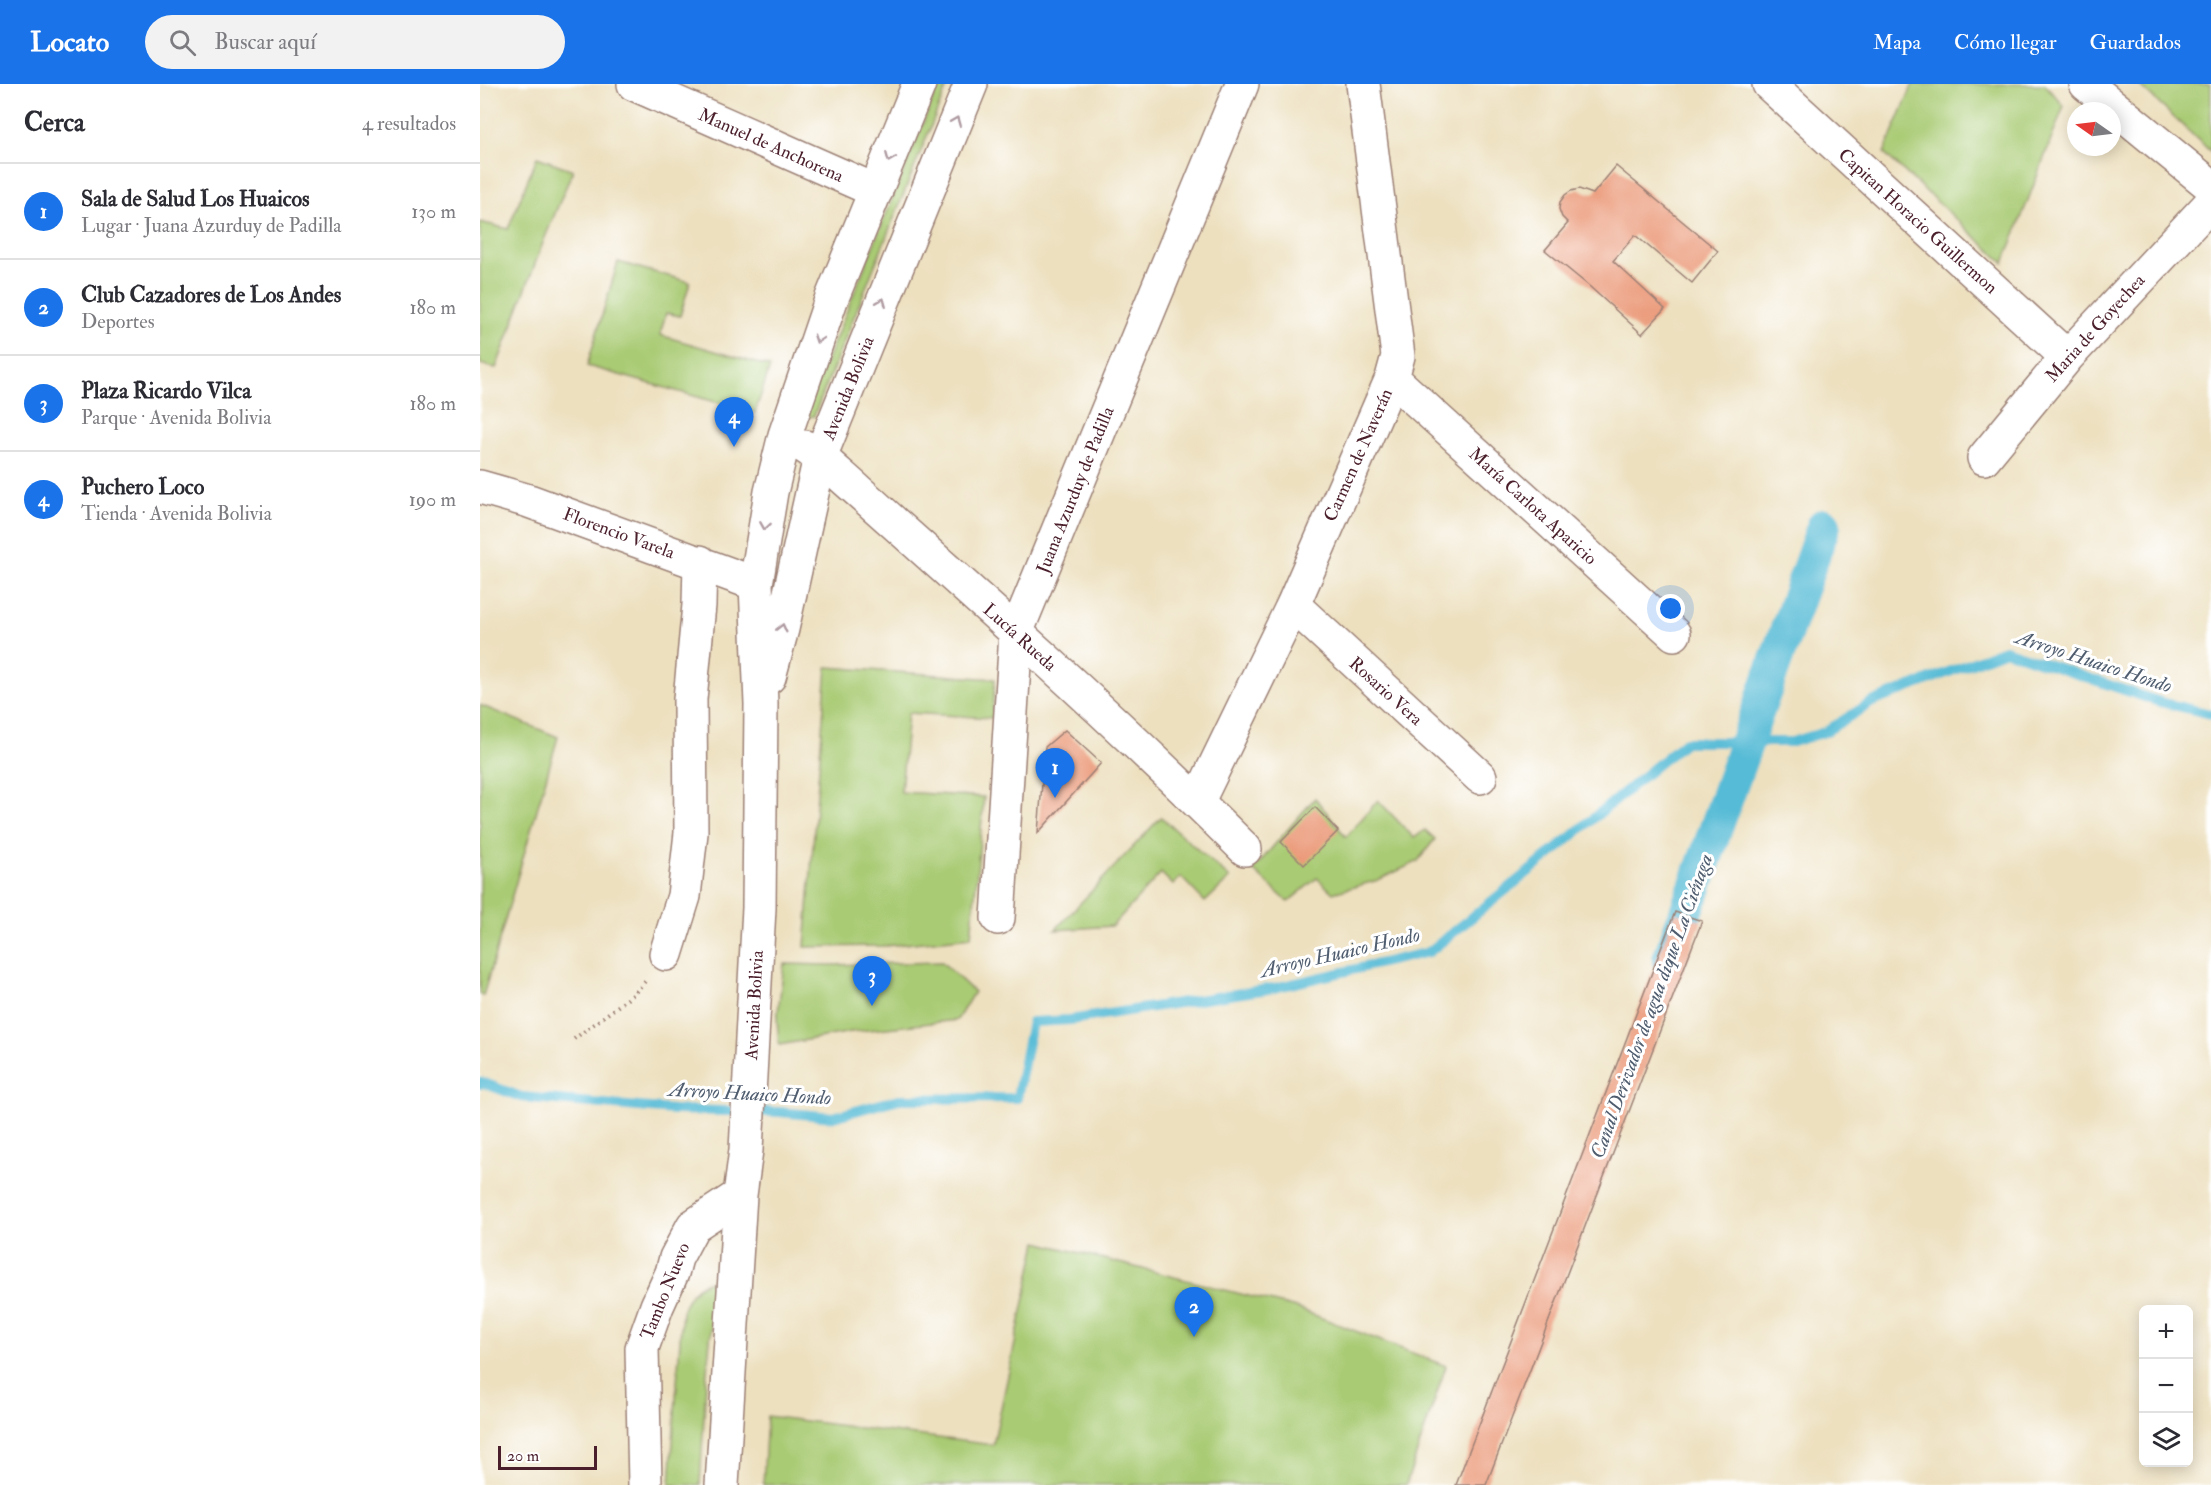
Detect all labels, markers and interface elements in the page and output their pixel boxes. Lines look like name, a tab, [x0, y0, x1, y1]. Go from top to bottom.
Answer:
search box	[145, 15, 565, 69]
text: Locato	[30, 25, 109, 60]
icon: search	[166, 26, 199, 59]
text: Buscar aquí	[214, 28, 316, 56]
text: Mapa	[1873, 29, 1921, 56]
text: Cómo llegar	[1954, 29, 2057, 56]
text: Guardados	[2090, 29, 2181, 56]
north arrow	[2067, 102, 2121, 156]
street label: Manuel de Anchorena	[695, 103, 847, 188]
text: Cerca	[24, 107, 85, 139]
text: 4 resultados	[362, 111, 456, 136]
one-way arrow	[949, 117, 961, 128]
street label: Capitan Horacio Guillermon	[1833, 144, 2002, 299]
one-way arrow	[885, 151, 897, 162]
text: Sala de Salud Los Huaicos	[81, 185, 310, 213]
text: 1	[40, 199, 47, 224]
text: 130 m	[411, 199, 456, 224]
text: Lugar · Juana Azurduy de Padilla	[81, 213, 341, 238]
street label: Maria de Goyechea	[2041, 269, 2151, 387]
text: Club Cazadores de Los Andes	[81, 281, 341, 309]
text: 2	[38, 295, 49, 320]
text: 180 m	[409, 295, 456, 320]
one-way arrow	[875, 297, 887, 308]
text: Deportes	[81, 309, 155, 334]
street label: Avenida Bolivia	[817, 332, 880, 444]
one-way arrow	[812, 333, 825, 344]
text: Plaza Ricardo Vilca	[81, 377, 251, 405]
street label: Carmen de Naverán	[1319, 385, 1398, 525]
text: 3	[40, 391, 47, 416]
text: 180 m	[409, 391, 456, 416]
pin: 4	[714, 398, 754, 447]
street label: Juana Azurduy de Padilla	[1031, 403, 1120, 578]
text: Parque · Avenida Bolivia	[81, 405, 271, 430]
street label: María Carlota Aparicio	[1464, 443, 1602, 570]
text: Puchero Loco	[81, 473, 204, 501]
text: 4	[38, 487, 49, 512]
text: 190 m	[409, 487, 456, 512]
text: Tienda · Avenida Bolivia	[81, 501, 272, 526]
street label: Florencio Varela	[560, 503, 678, 565]
one-way arrow	[760, 522, 772, 531]
your location	[1656, 594, 1685, 623]
street label: Lucía Rueda	[978, 598, 1062, 677]
one-way arrow	[775, 623, 788, 633]
water label: Arroyo Huaico Hondo	[2011, 624, 2175, 699]
street label: Rosario Vera	[1344, 652, 1428, 731]
pin: 1	[1036, 748, 1074, 798]
water label: Canal Derivador de agua dique La Ciénaga	[1585, 851, 1718, 1162]
water label: Arroyo Huaico Hondo	[1256, 922, 1422, 983]
street label: Avenida Bolivia	[740, 949, 769, 1061]
pin: 3	[852, 956, 892, 1006]
water label: Arroyo Huaico Hondo	[666, 1077, 832, 1110]
street label: Tambo Nuevo	[636, 1239, 695, 1343]
pin: 2	[1174, 1288, 1214, 1337]
map controls	[2139, 1305, 2193, 1467]
button: +	[2139, 1305, 2193, 1359]
button: −	[2139, 1359, 2193, 1413]
button: layers	[2139, 1413, 2193, 1467]
scale bar	[498, 1443, 597, 1470]
text: 20 m	[507, 1446, 539, 1466]

